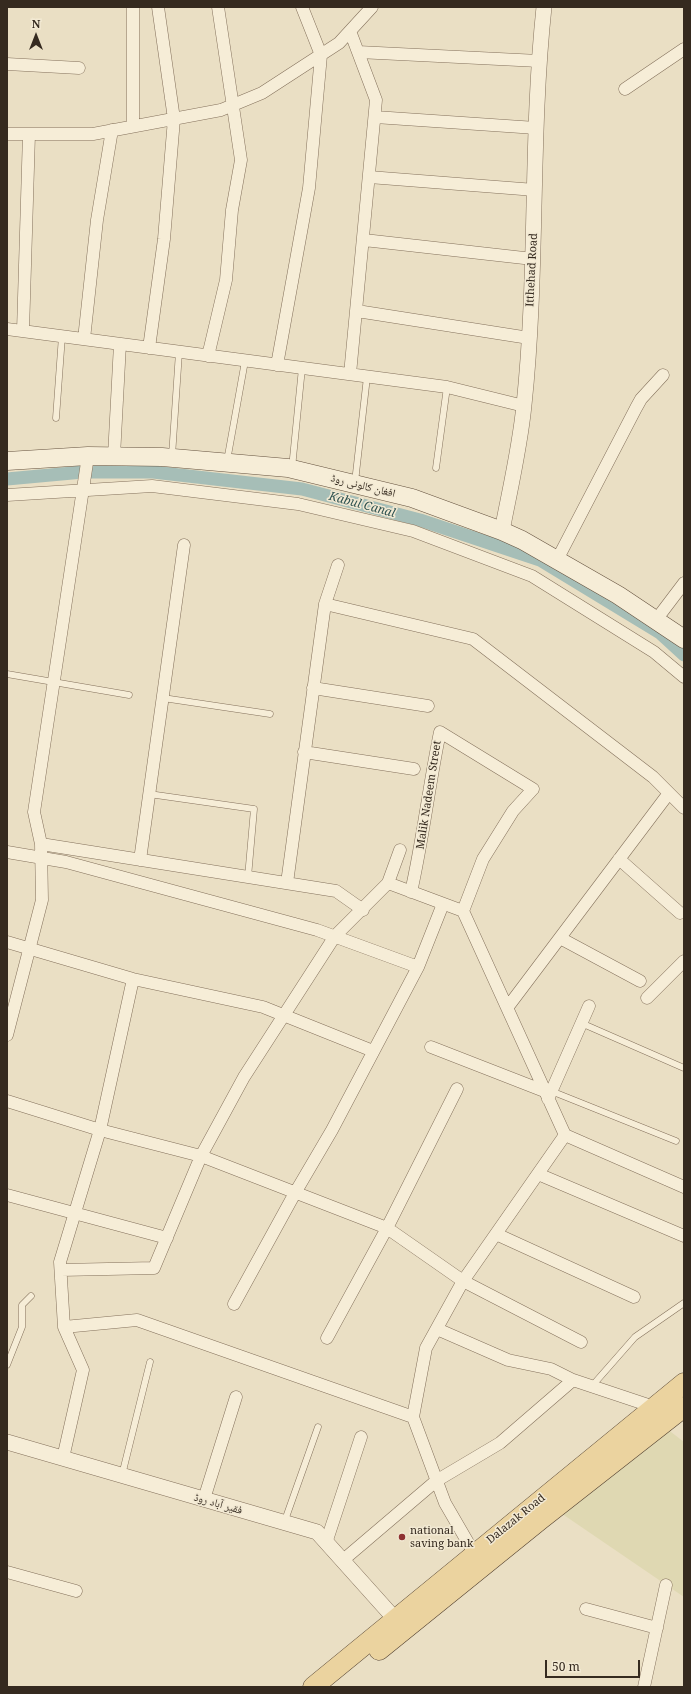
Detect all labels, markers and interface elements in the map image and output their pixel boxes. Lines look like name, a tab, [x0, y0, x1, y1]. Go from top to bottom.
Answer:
north arrow	[16, 16, 56, 56]
text: N	[32, 16, 40, 31]
street label: Itthehad Road	[523, 233, 541, 307]
street label: افغان کالونی روڈ	[329, 472, 397, 500]
water label: Kabul Canal	[327, 489, 397, 521]
street label: Malik Nadeem Street	[414, 740, 444, 850]
street label: فقیر آباد روڈ	[192, 1491, 244, 1517]
street label: Dalazak Road	[484, 1491, 548, 1547]
place label: national saving bank	[410, 1524, 473, 1550]
marker: national saving bank	[397, 1532, 407, 1542]
scale bar	[547, 1652, 642, 1678]
text: 50 m	[552, 1658, 580, 1675]

